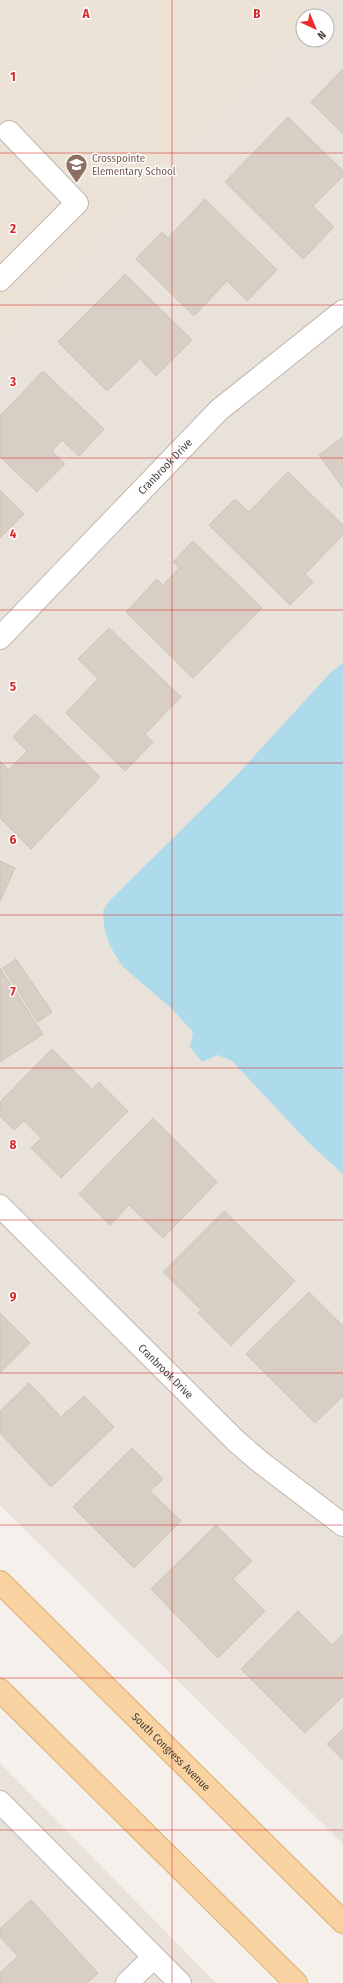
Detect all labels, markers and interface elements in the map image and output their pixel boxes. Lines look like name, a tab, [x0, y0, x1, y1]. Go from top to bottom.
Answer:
text: A	[81, 6, 90, 21]
text: B	[253, 6, 261, 21]
north arrow	[295, 8, 335, 48]
text: N	[315, 28, 328, 42]
text: 1	[10, 69, 16, 84]
school or university icon: Crosspointe Elementary School	[63, 151, 89, 184]
place label: Crosspointe Elementary School	[92, 152, 176, 178]
text: 2	[9, 221, 16, 236]
text: 3	[9, 374, 16, 389]
street label: Cranbrook Drive	[136, 436, 195, 497]
text: 4	[10, 526, 17, 541]
text: 5	[10, 679, 16, 694]
text: 6	[10, 832, 17, 847]
text: 7	[10, 984, 16, 999]
text: 8	[10, 1137, 17, 1152]
text: 9	[10, 1289, 17, 1304]
street label: Cranbrook Drive	[135, 1341, 196, 1402]
street label: South Congress Avenue	[129, 1710, 213, 1794]

